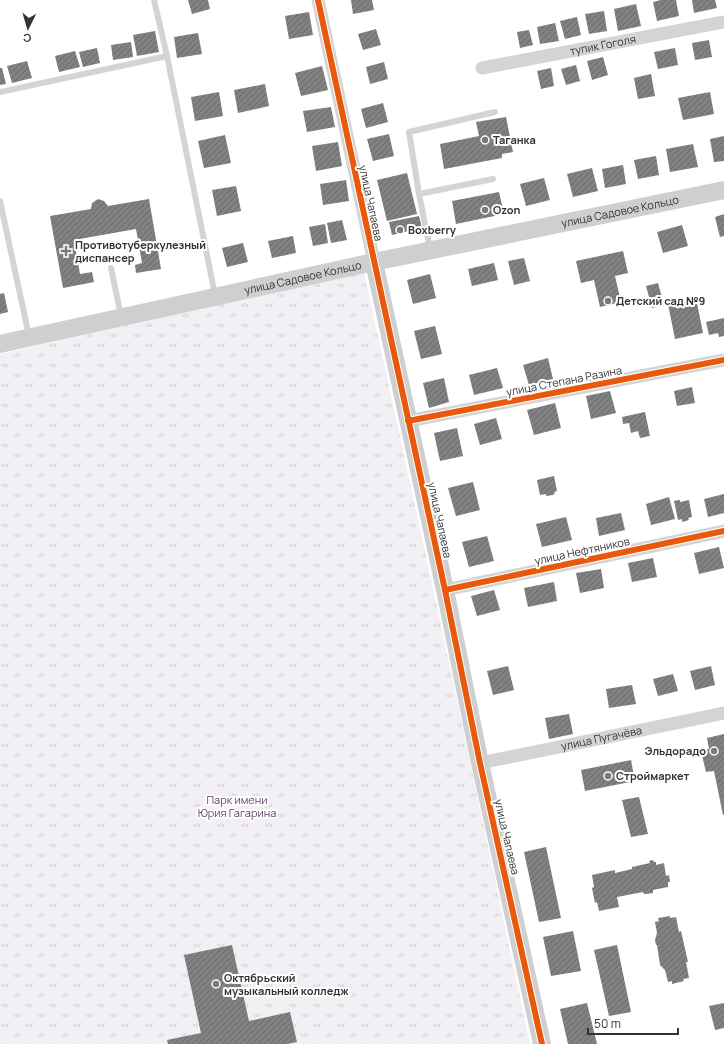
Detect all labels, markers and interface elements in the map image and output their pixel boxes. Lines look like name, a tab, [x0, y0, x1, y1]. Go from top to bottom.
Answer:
north arrow	[8, 8, 48, 48]
text: С	[22, 31, 32, 46]
street label: тупик Гоголя	[568, 31, 637, 58]
place label: Таганка	[493, 132, 536, 147]
marker: Таганка	[480, 135, 490, 145]
street label: улица Чапаева	[356, 164, 387, 242]
street label: улица Садовое Кольцо	[560, 191, 680, 230]
place label: Ozon	[493, 202, 520, 217]
marker: Ozon	[480, 205, 490, 215]
place label: Boxberry	[408, 222, 457, 237]
marker: Boxberry	[395, 225, 405, 235]
place label: Противотуберкулезный диспансер	[75, 237, 206, 265]
marker: Противотуберкулезный диспансер	[60, 245, 72, 257]
street label: улица Садовое Кольцо	[243, 257, 363, 297]
place label: Детский сад №9	[616, 293, 705, 308]
marker: Детский сад №9	[603, 296, 613, 306]
street label: улица Степана Разина	[505, 362, 623, 399]
street label: улица Чапаева	[425, 481, 456, 559]
street label: улица Нефтяников	[533, 533, 631, 568]
street label: улица Пугачёва	[560, 722, 643, 753]
place label: Эльдорадо	[645, 743, 706, 758]
marker: Эльдорадо	[709, 746, 719, 756]
place label: Строймаркет	[616, 768, 689, 783]
marker: Строймаркет	[603, 771, 613, 781]
park label: Парк имени Юрия Гагарина	[198, 792, 276, 820]
street label: улица Чапаева	[491, 798, 523, 876]
place label: Октябрьский музыкальный колледж	[224, 970, 349, 998]
marker: Октябрьский музыкальный колледж	[211, 979, 221, 989]
scale bar	[588, 1010, 678, 1036]
text: 50 m	[594, 1015, 621, 1032]

